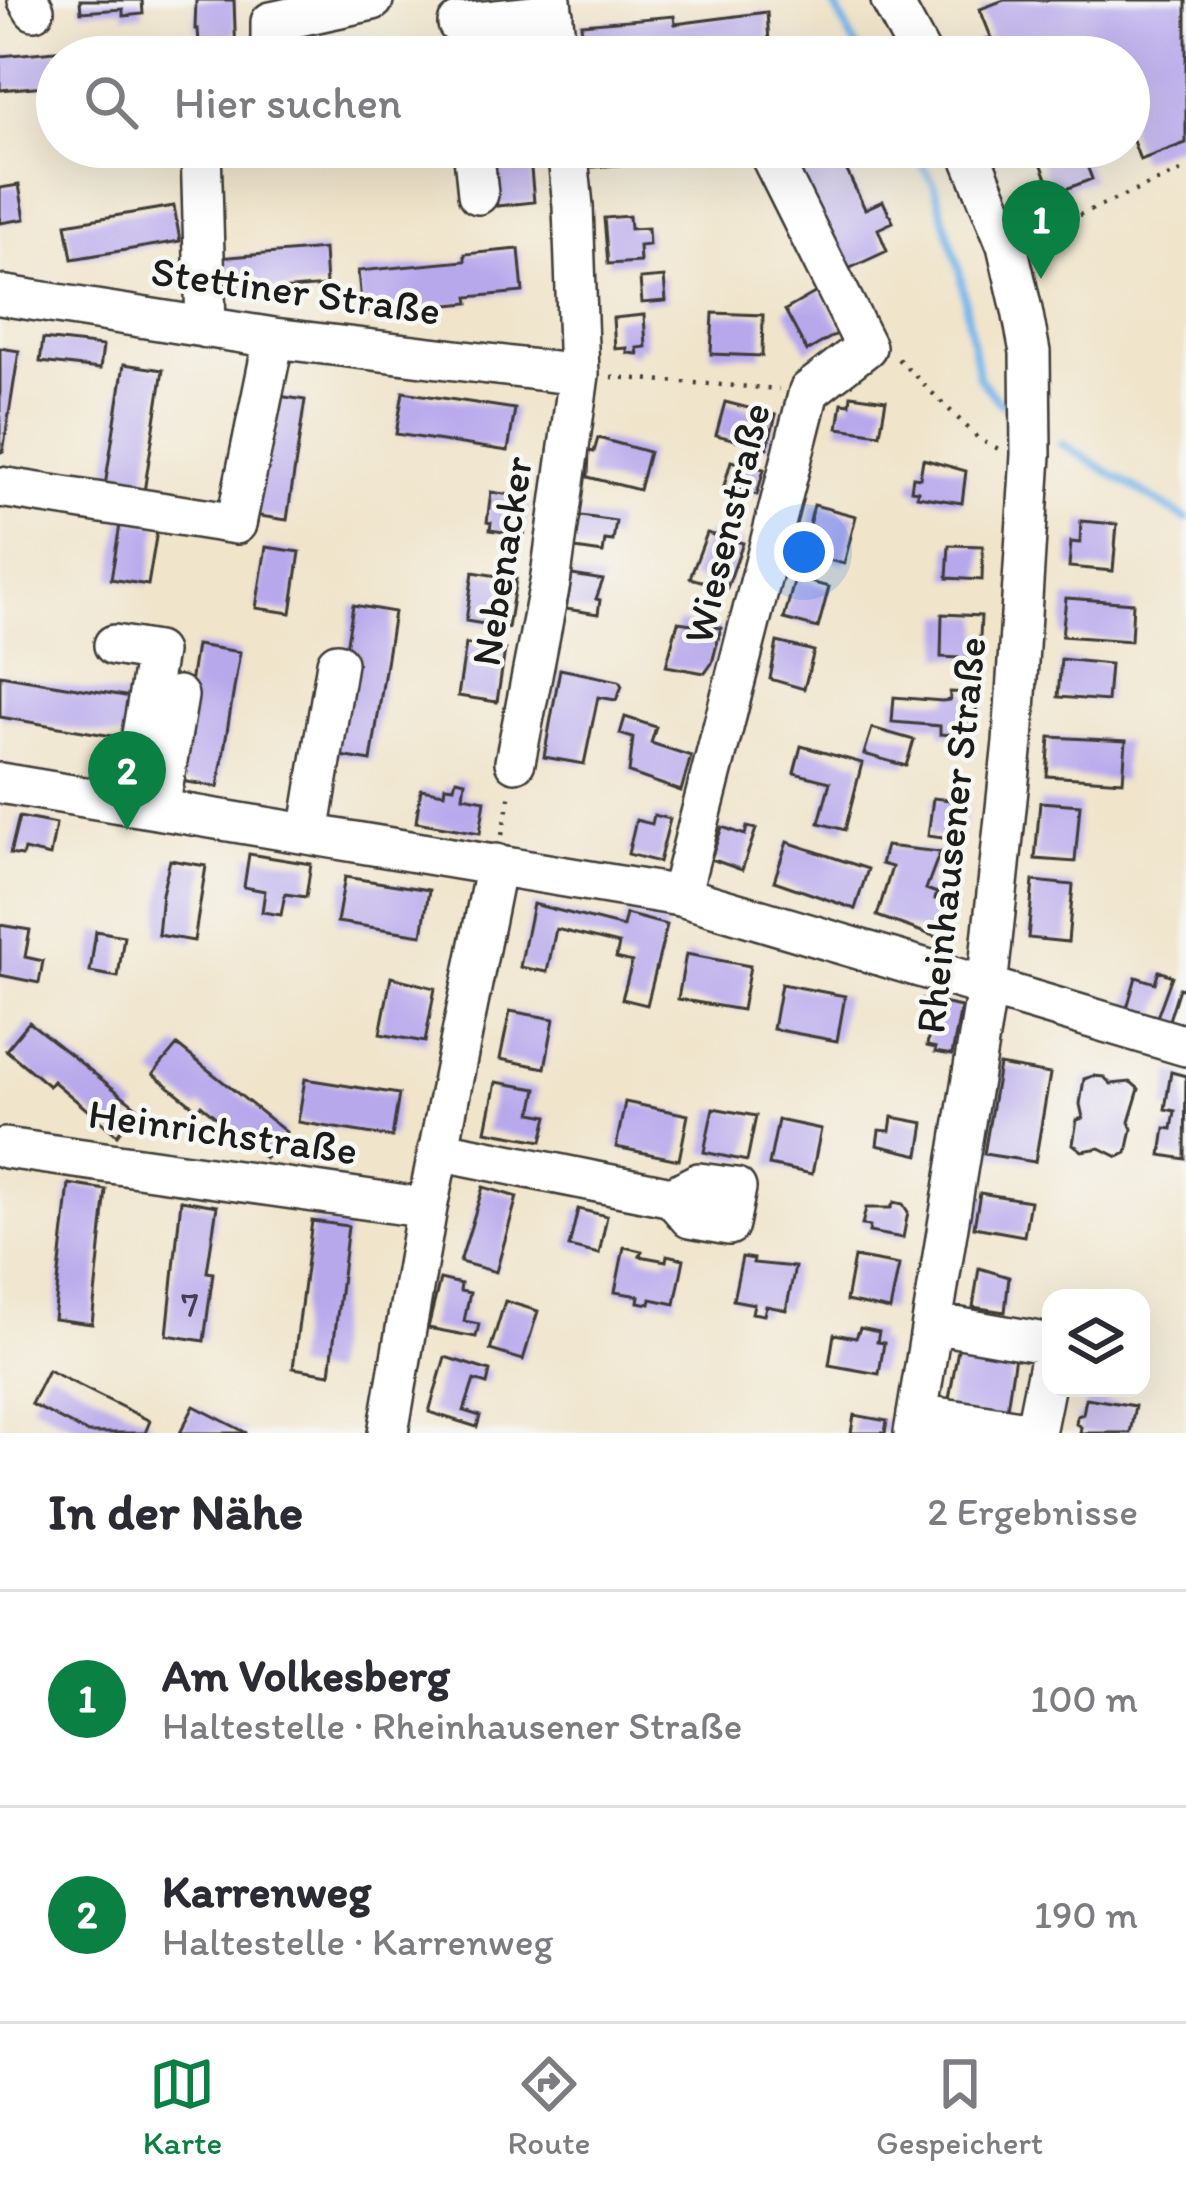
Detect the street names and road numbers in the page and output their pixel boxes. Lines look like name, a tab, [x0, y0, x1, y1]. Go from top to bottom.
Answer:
street label: Stettiner Straße	[148, 245, 444, 336]
street label: Wiesenstraße	[672, 398, 781, 649]
street label: Nebenacker	[460, 453, 543, 669]
street label: Rheinhausener Straße	[904, 634, 997, 1036]
street label: Heinrichstraße	[85, 1087, 361, 1176]

